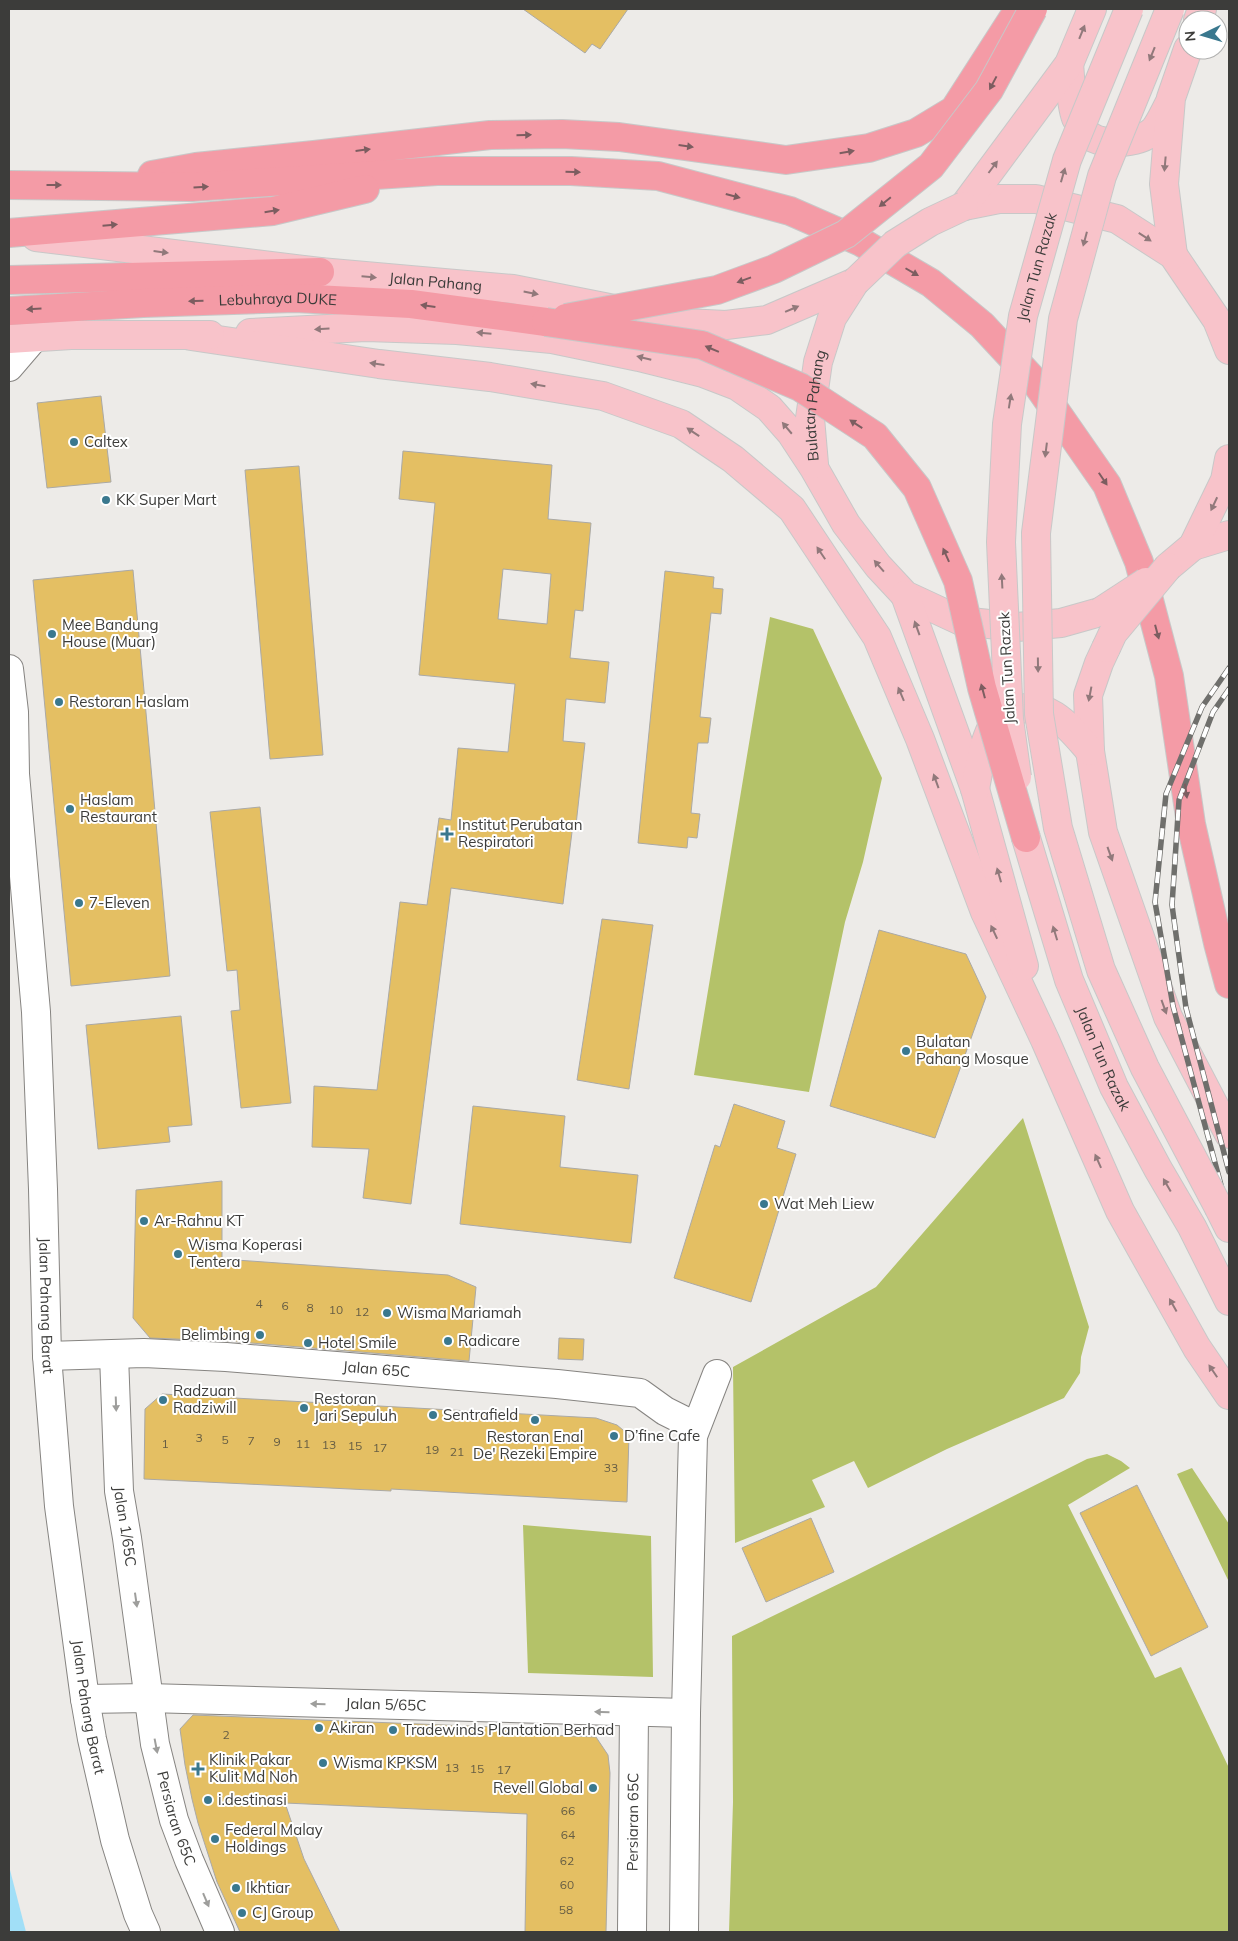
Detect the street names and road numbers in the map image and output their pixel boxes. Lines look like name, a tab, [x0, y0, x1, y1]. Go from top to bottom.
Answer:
street label: Jalan Tun Razak	[1012, 210, 1061, 323]
street label: Jalan Pahang	[388, 268, 483, 295]
street label: Lebuhraya DUKE	[218, 288, 337, 310]
street label: Bulatan Pahang	[800, 347, 830, 462]
street label: Jalan Tun Razak	[994, 611, 1019, 725]
street label: Jalan Tun Razak	[1072, 1003, 1135, 1114]
street label: Jalan Pahang Barat	[35, 1237, 58, 1374]
street label: Jalan 65C	[342, 1357, 411, 1381]
street label: Jalan 1/65C	[110, 1486, 141, 1568]
street label: Jalan Pahang Barat	[68, 1638, 110, 1776]
street label: Jalan 5/65C	[345, 1694, 427, 1715]
street label: Persiaran 65C	[153, 1769, 200, 1869]
street label: Persiaran 65C	[623, 1773, 642, 1871]

